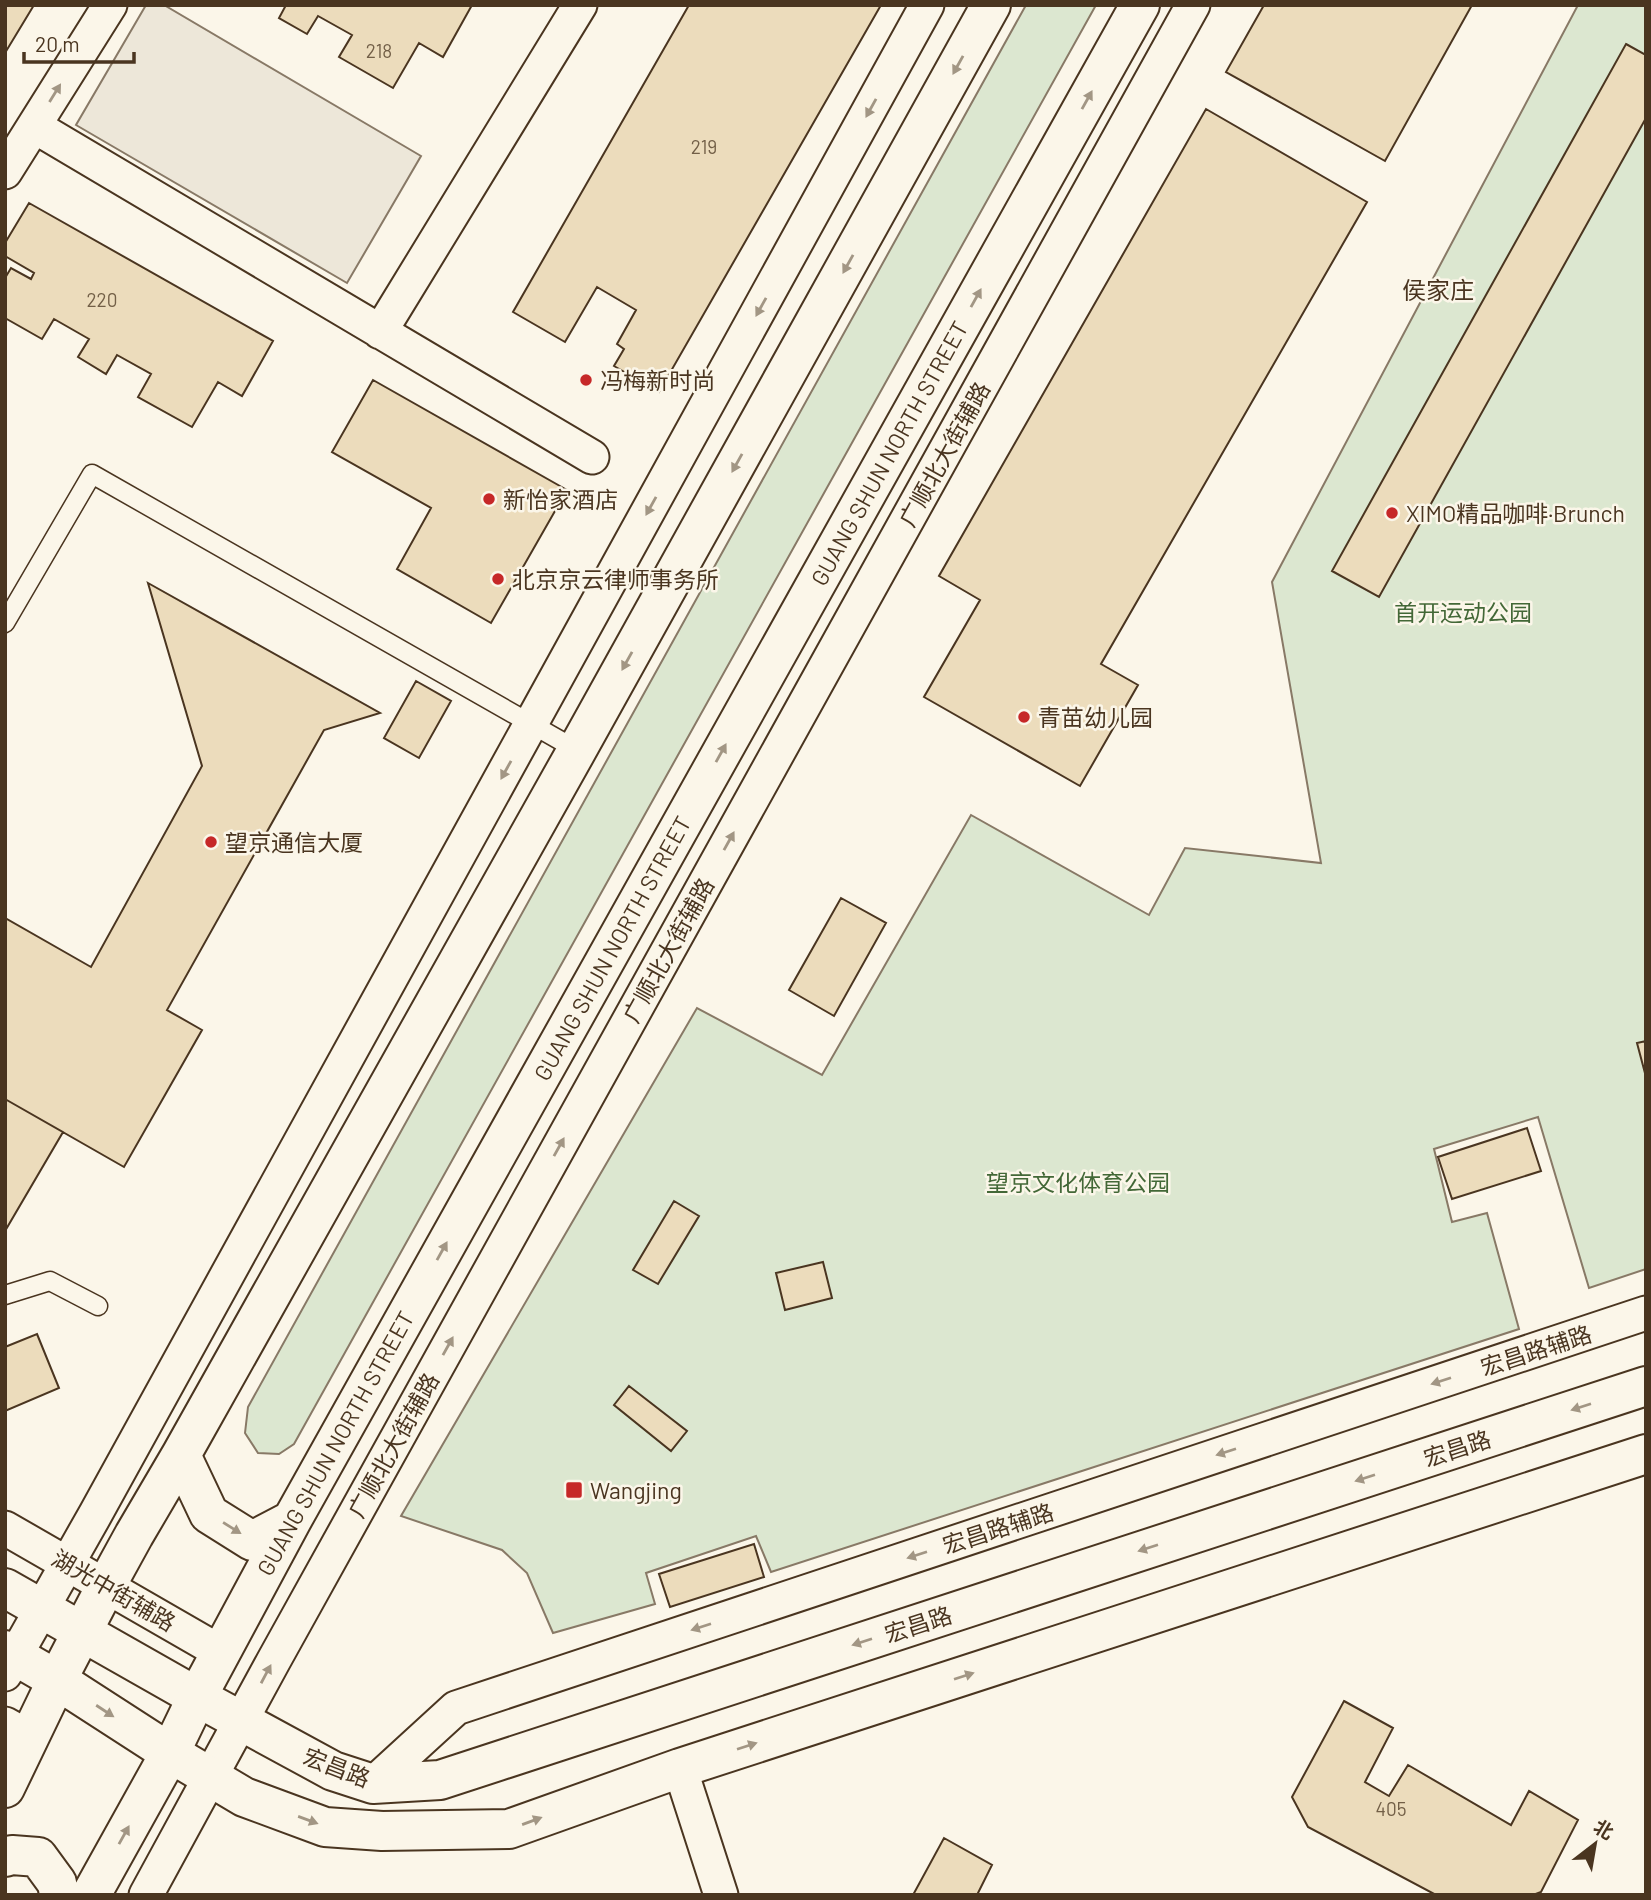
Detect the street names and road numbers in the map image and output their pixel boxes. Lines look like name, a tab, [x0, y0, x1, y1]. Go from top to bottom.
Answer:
street label: GUANG SHUN NORTH STREET	[804, 316, 974, 590]
street label: 广顺北大街辅路	[893, 377, 995, 531]
street label: GUANG SHUN NORTH STREET	[527, 811, 697, 1085]
street label: 广顺北大街辅路	[617, 873, 719, 1027]
street label: GUANG SHUN NORTH STREET	[250, 1306, 420, 1580]
street label: 宏昌路辅路	[1477, 1319, 1595, 1381]
street label: 广顺北大街辅路	[342, 1368, 444, 1522]
street label: 宏昌路	[1420, 1424, 1494, 1472]
street label: 宏昌路辅路	[939, 1497, 1057, 1559]
street label: 湖光中街辅路	[47, 1543, 181, 1637]
street label: 宏昌路	[881, 1600, 955, 1648]
street label: 宏昌路	[300, 1742, 374, 1792]

